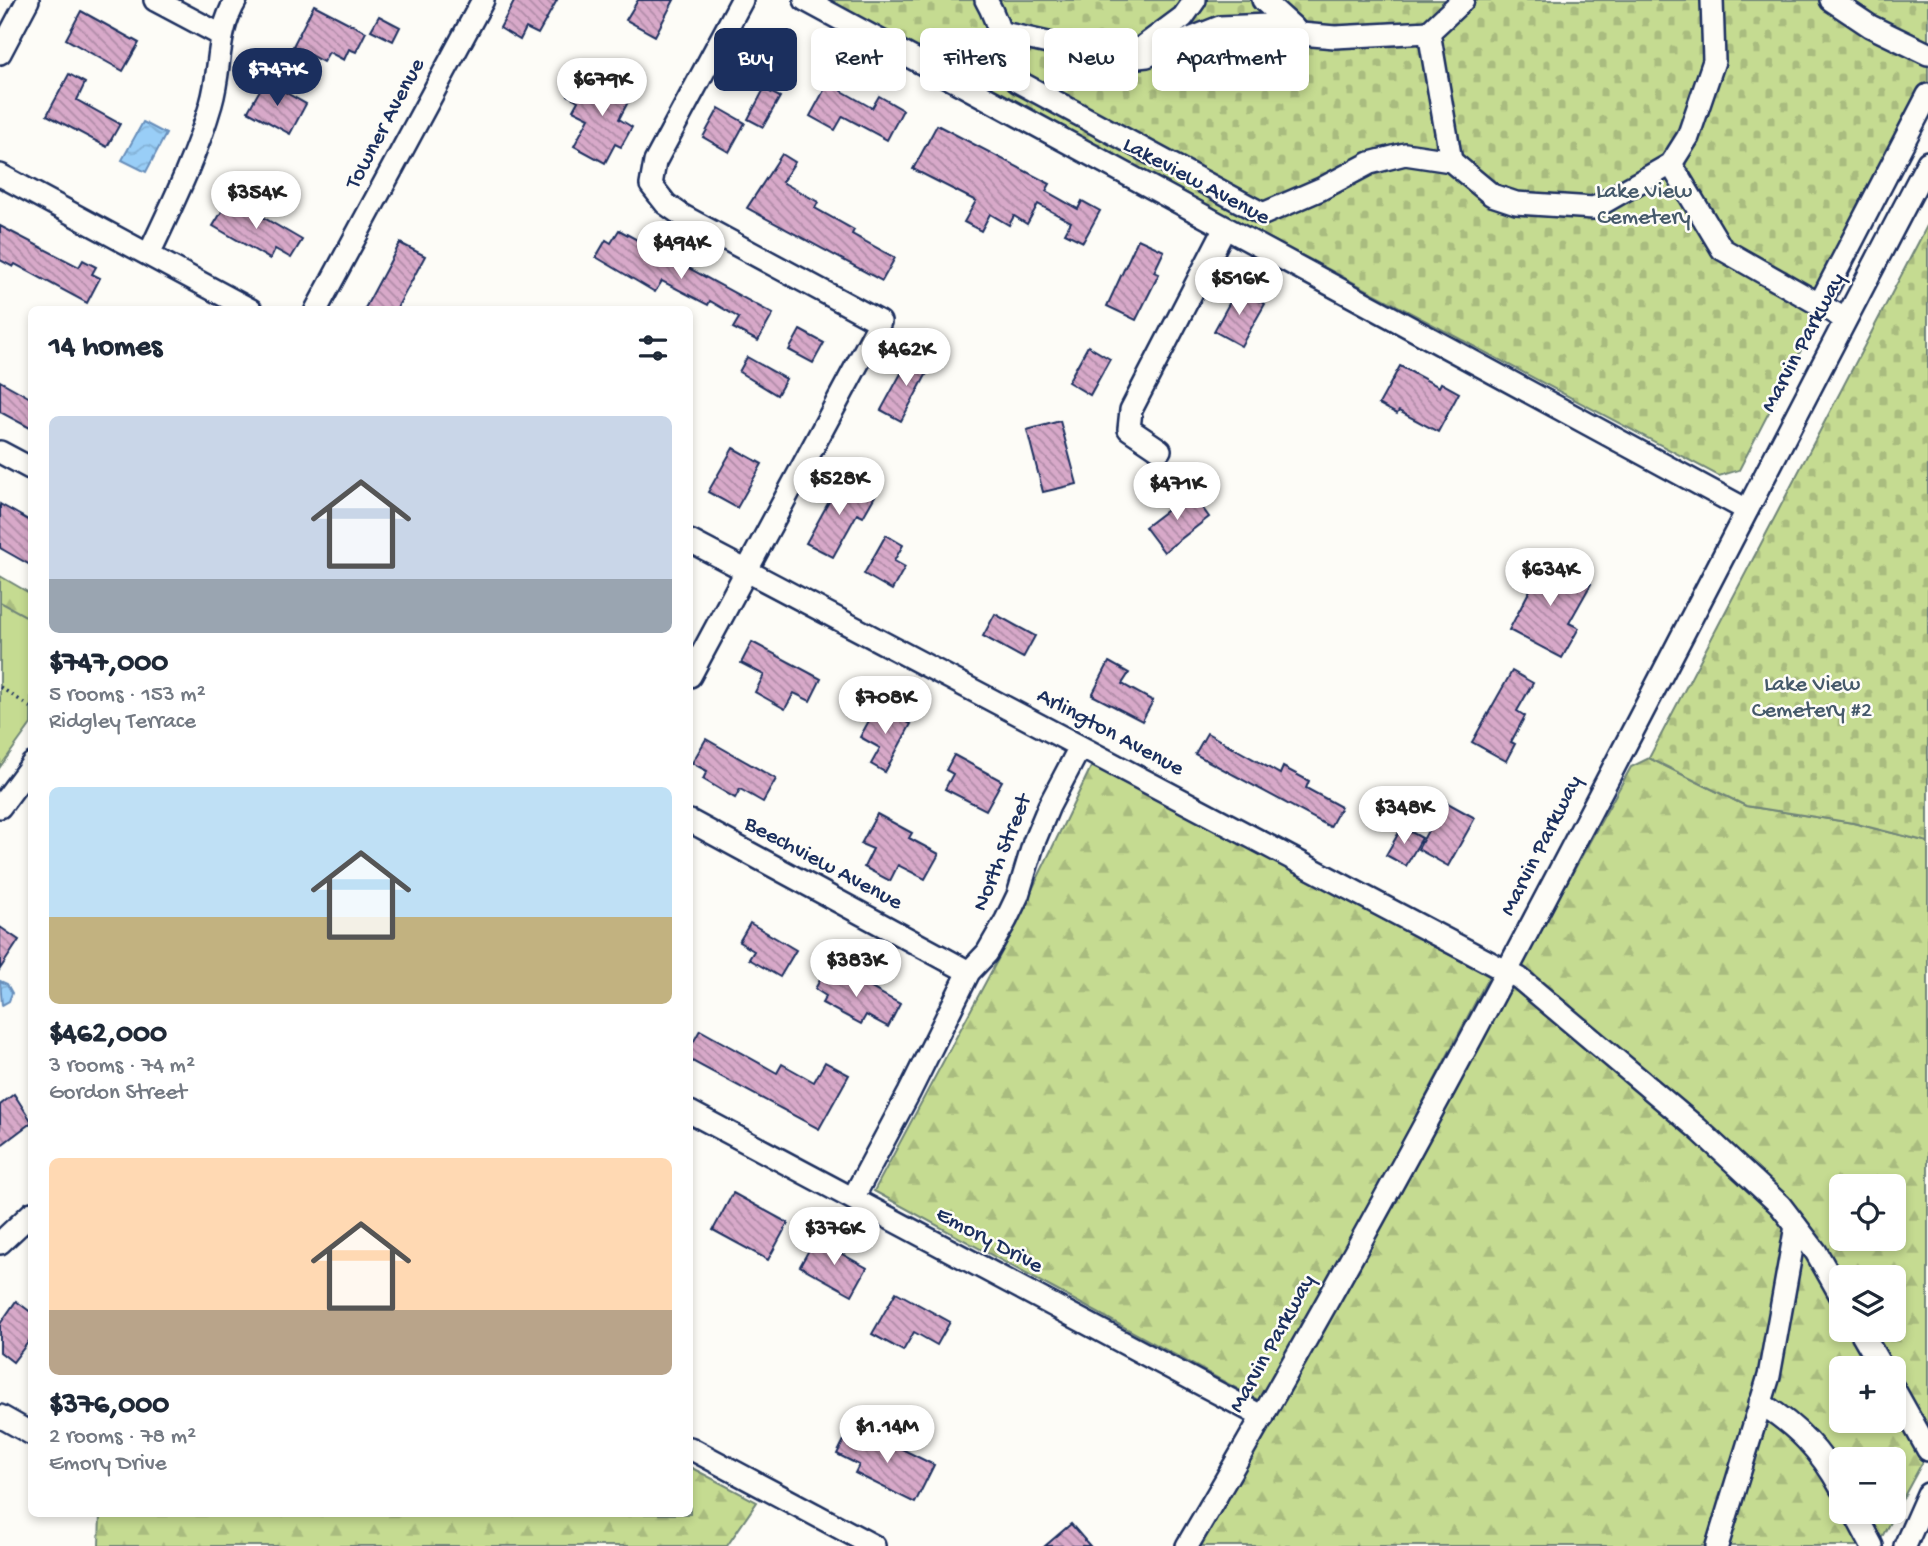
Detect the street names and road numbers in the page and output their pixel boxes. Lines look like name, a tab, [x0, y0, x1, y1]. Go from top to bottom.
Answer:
street label: Towner Avenue	[339, 53, 432, 196]
street label: Lakeview Avenue	[1118, 132, 1275, 233]
street label: Marvin Parkway	[1756, 269, 1852, 417]
street label: Arlington Avenue	[1032, 683, 1189, 784]
street label: Marvin Parkway	[1495, 771, 1589, 921]
street label: North Street	[967, 789, 1039, 915]
street label: Beechview Avenue	[738, 811, 908, 918]
street label: Emory Drive	[931, 1201, 1048, 1281]
street label: Marvin Parkway	[1224, 1270, 1322, 1418]

